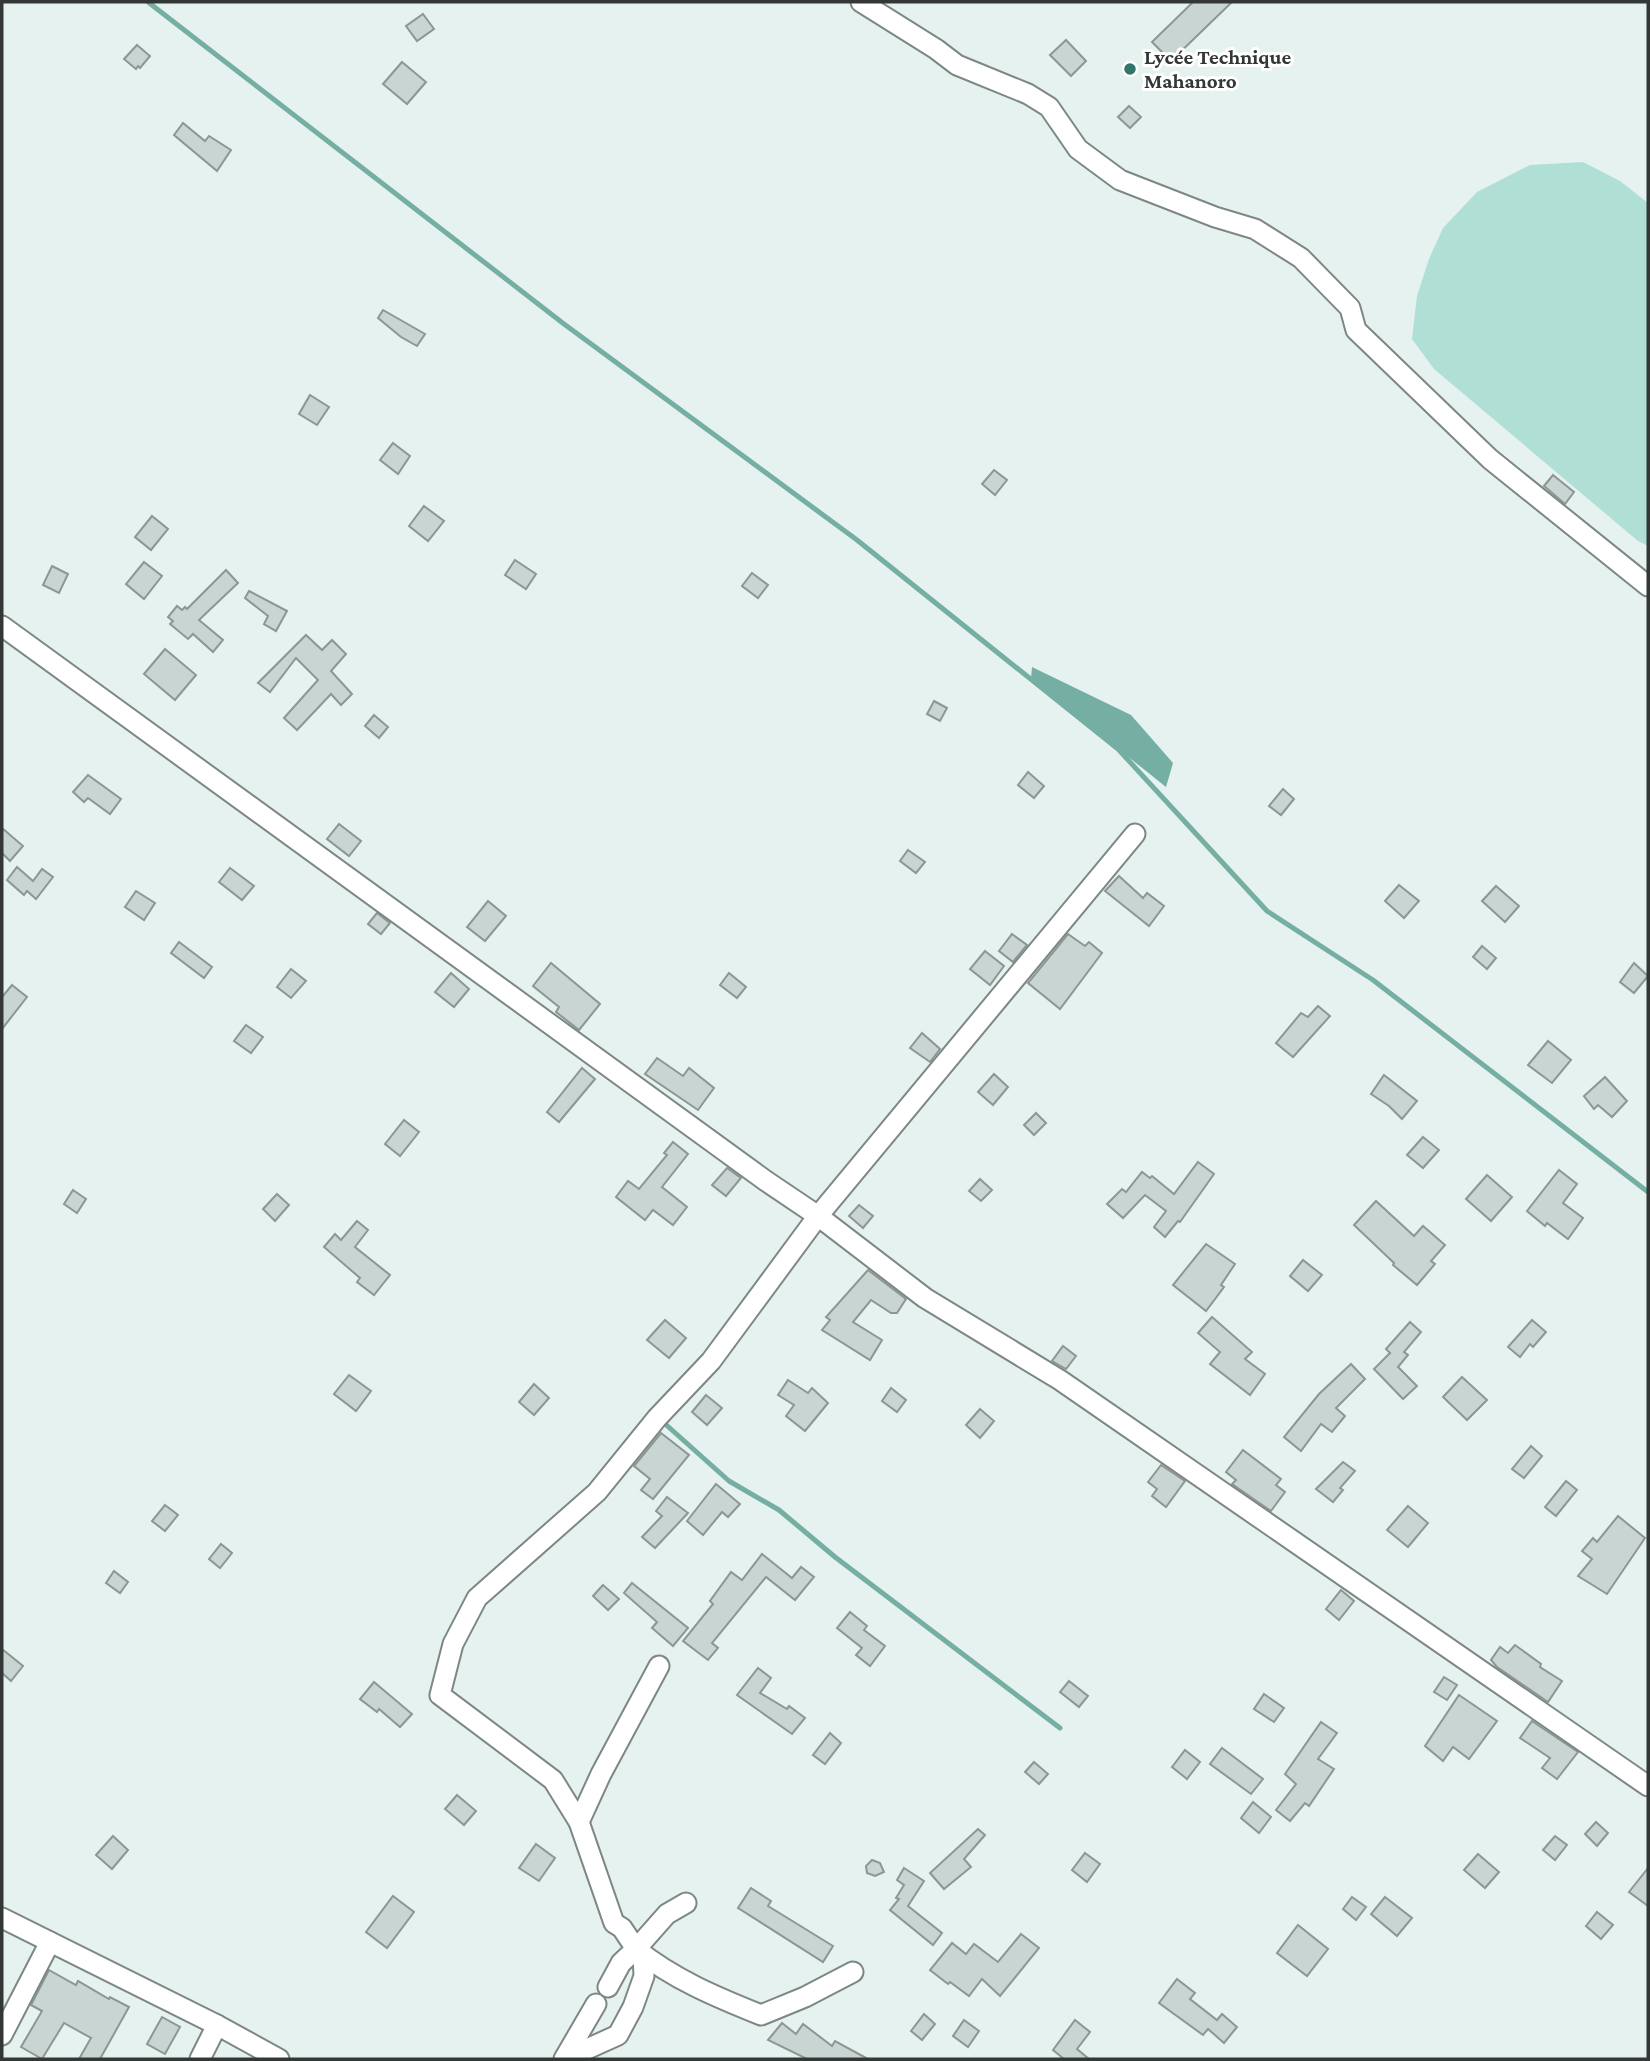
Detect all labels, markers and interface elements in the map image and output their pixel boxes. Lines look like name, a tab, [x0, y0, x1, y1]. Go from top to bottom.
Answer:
place label: Lycée Technique Mahanoro	[1144, 45, 1292, 93]
marker: Lycée Technique Mahanoro	[1122, 61, 1138, 77]

